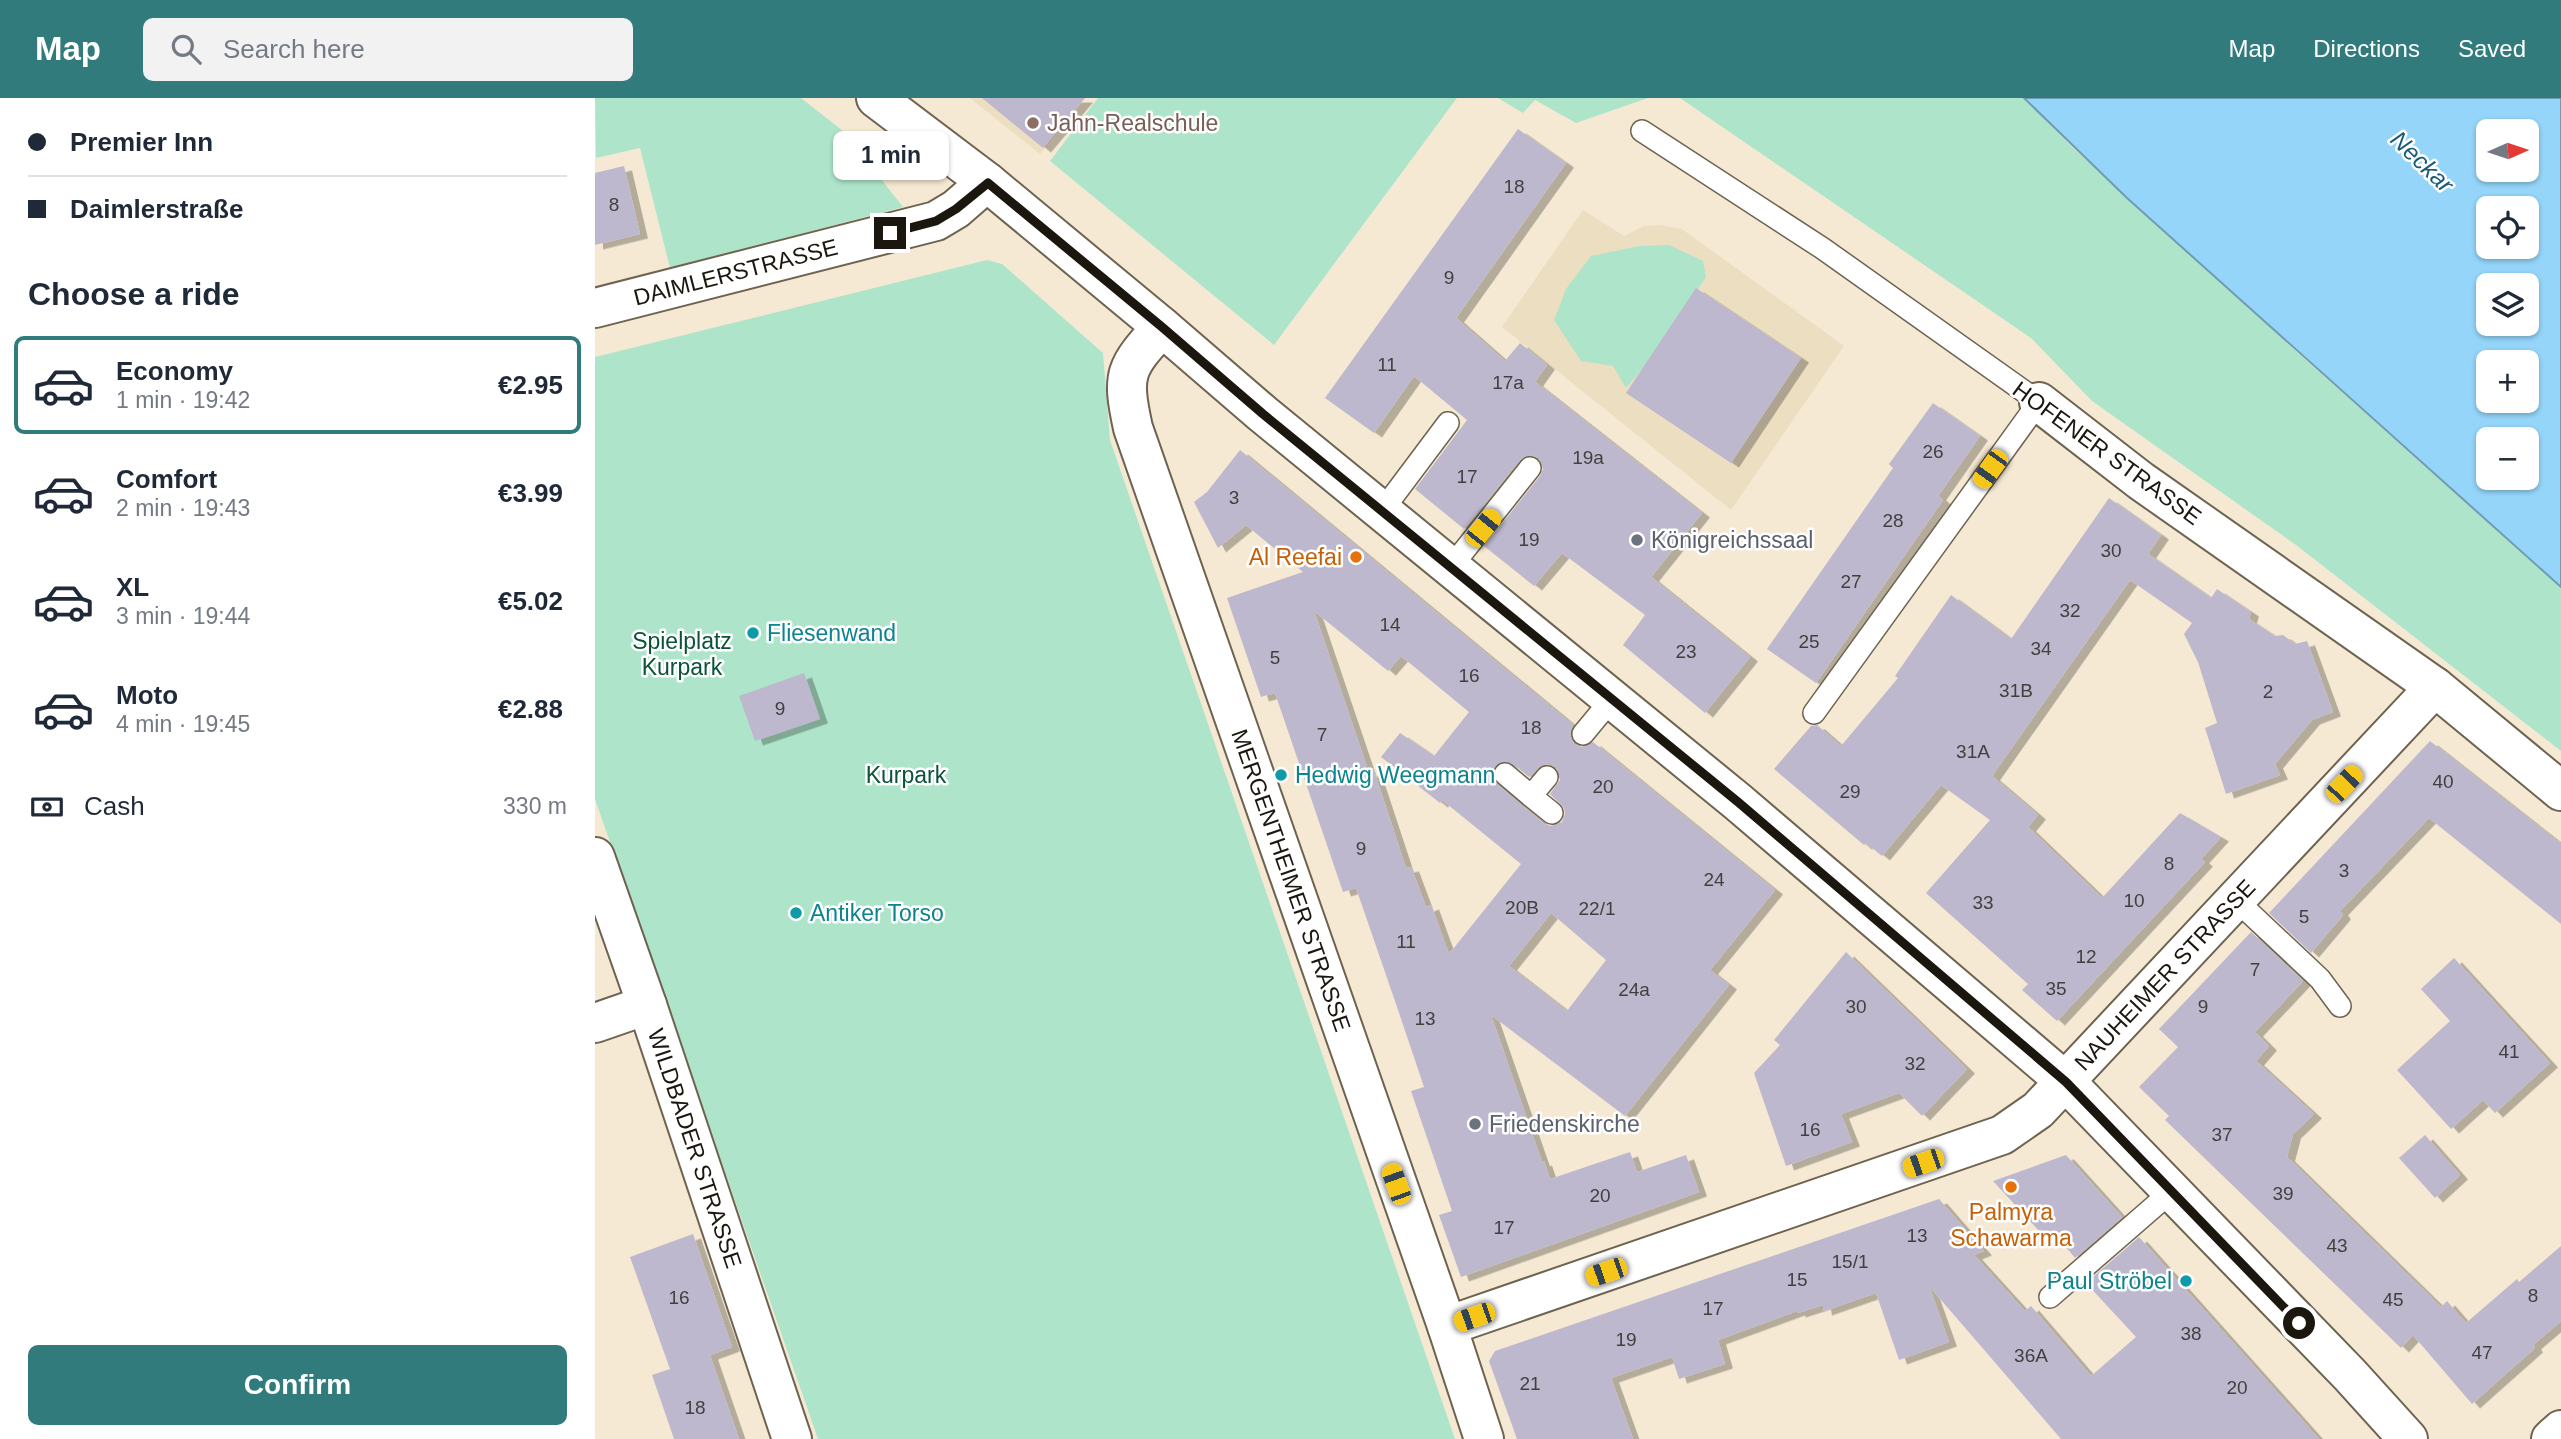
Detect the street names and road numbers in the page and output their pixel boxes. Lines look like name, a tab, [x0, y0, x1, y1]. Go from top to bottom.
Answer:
street label: DAIMLERSTRASSE	[631, 234, 840, 311]
street label: HOFENER STRASSE	[2008, 376, 2206, 530]
street label: MERGENTHEIMER STRASSE	[1226, 726, 1356, 1035]
street label: NAUHEIMER STRASSE	[2069, 874, 2260, 1076]
street label: WILDBADER STRASSE	[643, 1025, 747, 1271]

